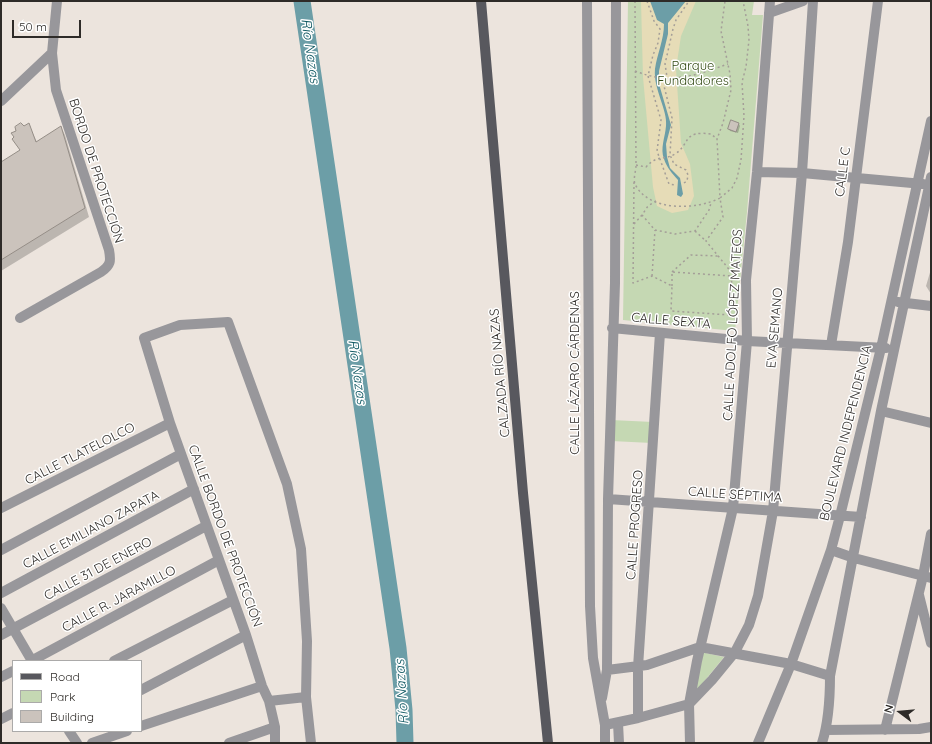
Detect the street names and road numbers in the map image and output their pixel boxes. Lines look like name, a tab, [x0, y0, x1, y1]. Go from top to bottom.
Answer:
street label: BORDO DE PROTECCIÓN	[65, 97, 127, 245]
street label: CALLE C	[832, 146, 854, 198]
street label: CALLE ADOLFO LÓPEZ MATEOS	[720, 229, 746, 421]
street label: EVA SEMANO	[764, 287, 786, 369]
street label: CALLE LÁZARO CÁRDENAS	[567, 291, 583, 455]
street label: CALZADA RÍO NAZAS	[487, 308, 513, 438]
street label: CALLE SEXTA	[631, 310, 711, 332]
street label: BOULEVARD INDEPENDENCIA	[817, 343, 875, 523]
street label: CALLE TLATELOLCO	[22, 419, 138, 489]
street label: CALLE BORDO DE PROTECCIÓN	[185, 443, 265, 629]
street label: CALLE PROGRESO	[623, 469, 647, 581]
street label: CALLE SÉPTIMA	[687, 484, 783, 506]
street label: CALLE EMILIANO ZAPATA	[20, 487, 162, 573]
street label: CALLE 31 DE ENERO	[41, 534, 155, 604]
street label: CALLE R. JARAMILLO	[59, 562, 179, 636]

